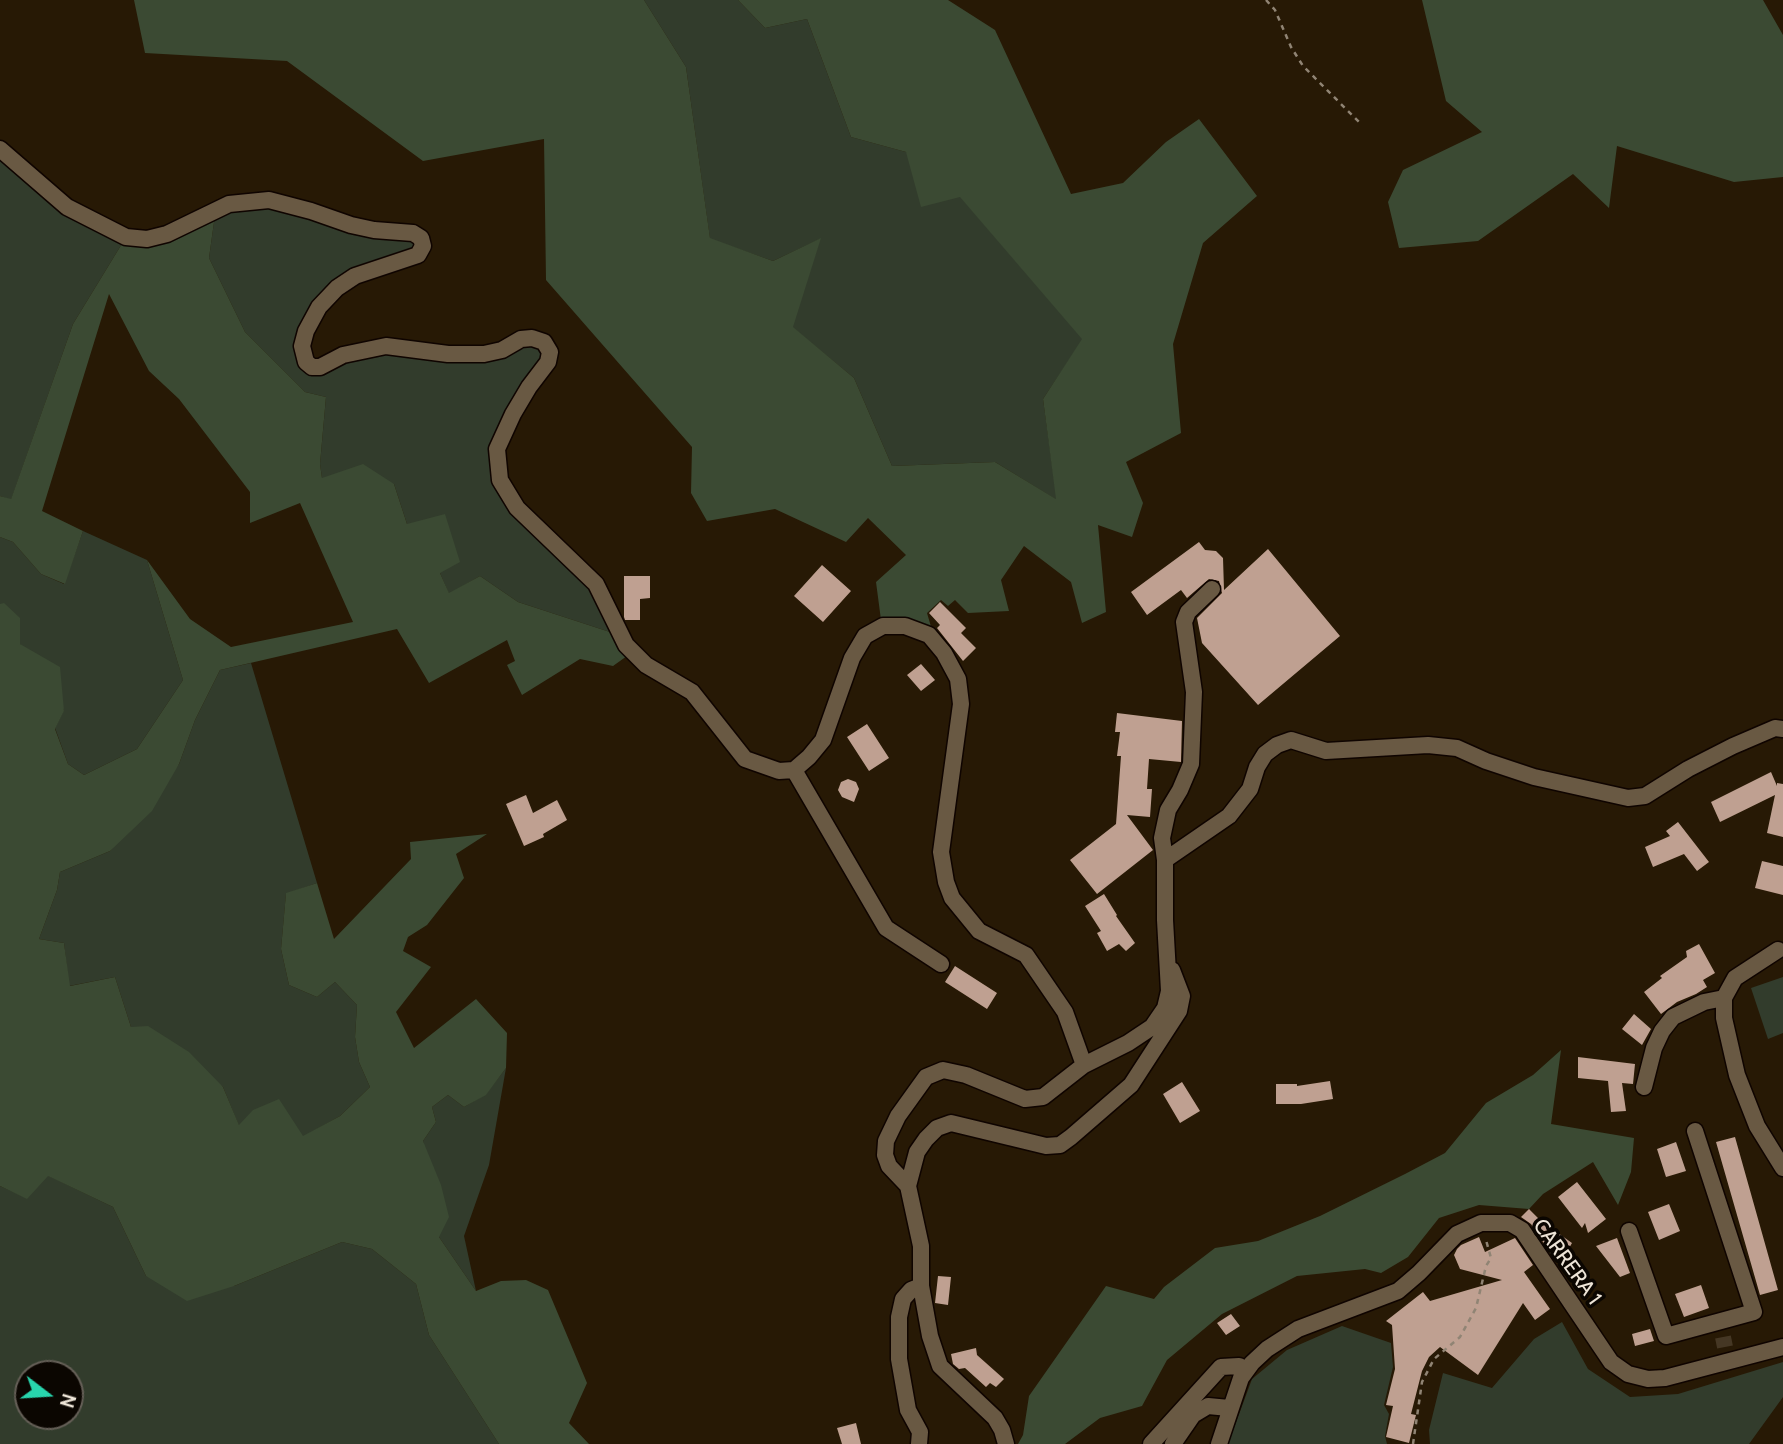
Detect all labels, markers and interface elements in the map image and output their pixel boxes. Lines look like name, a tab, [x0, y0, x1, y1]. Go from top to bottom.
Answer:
street label: CARRERA 1	[1527, 1214, 1607, 1310]
north arrow	[14, 1360, 84, 1430]
text: N	[55, 1391, 81, 1410]

